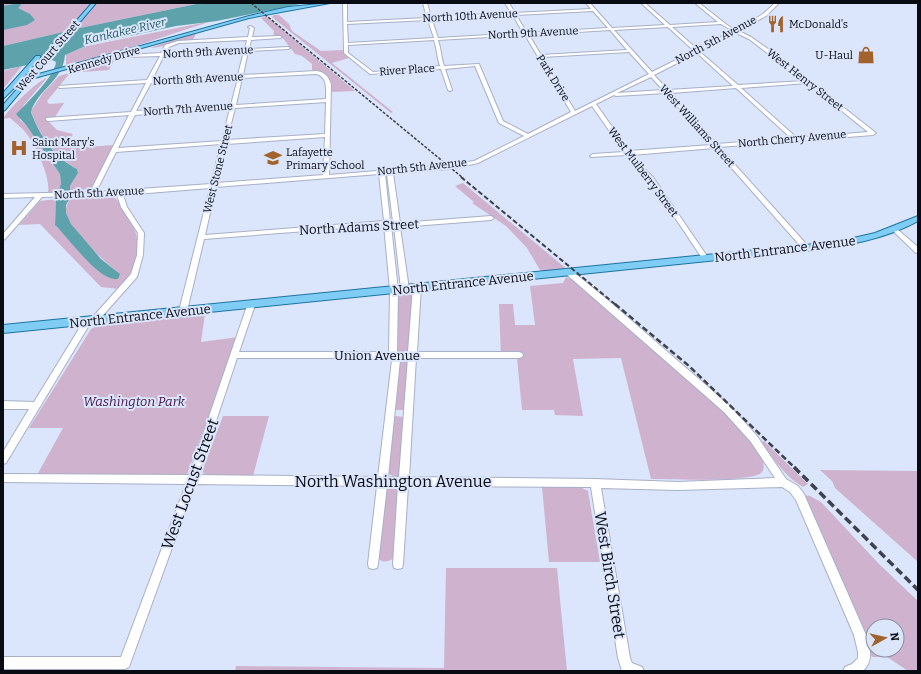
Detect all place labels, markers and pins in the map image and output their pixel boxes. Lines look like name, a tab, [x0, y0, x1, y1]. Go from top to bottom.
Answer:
restaurant icon: McDonald's	[766, 14, 786, 34]
place label: McDonald's	[789, 18, 848, 31]
shop icon: U-Haul	[856, 45, 876, 65]
place label: U-Haul	[815, 49, 853, 62]
place label: Saint Mary's Hospital	[32, 136, 95, 162]
hospital icon: Saint Mary's Hospital	[9, 138, 29, 158]
place label: Lafayette Primary School	[286, 146, 365, 172]
school or university icon: Lafayette Primary School	[263, 148, 283, 168]

